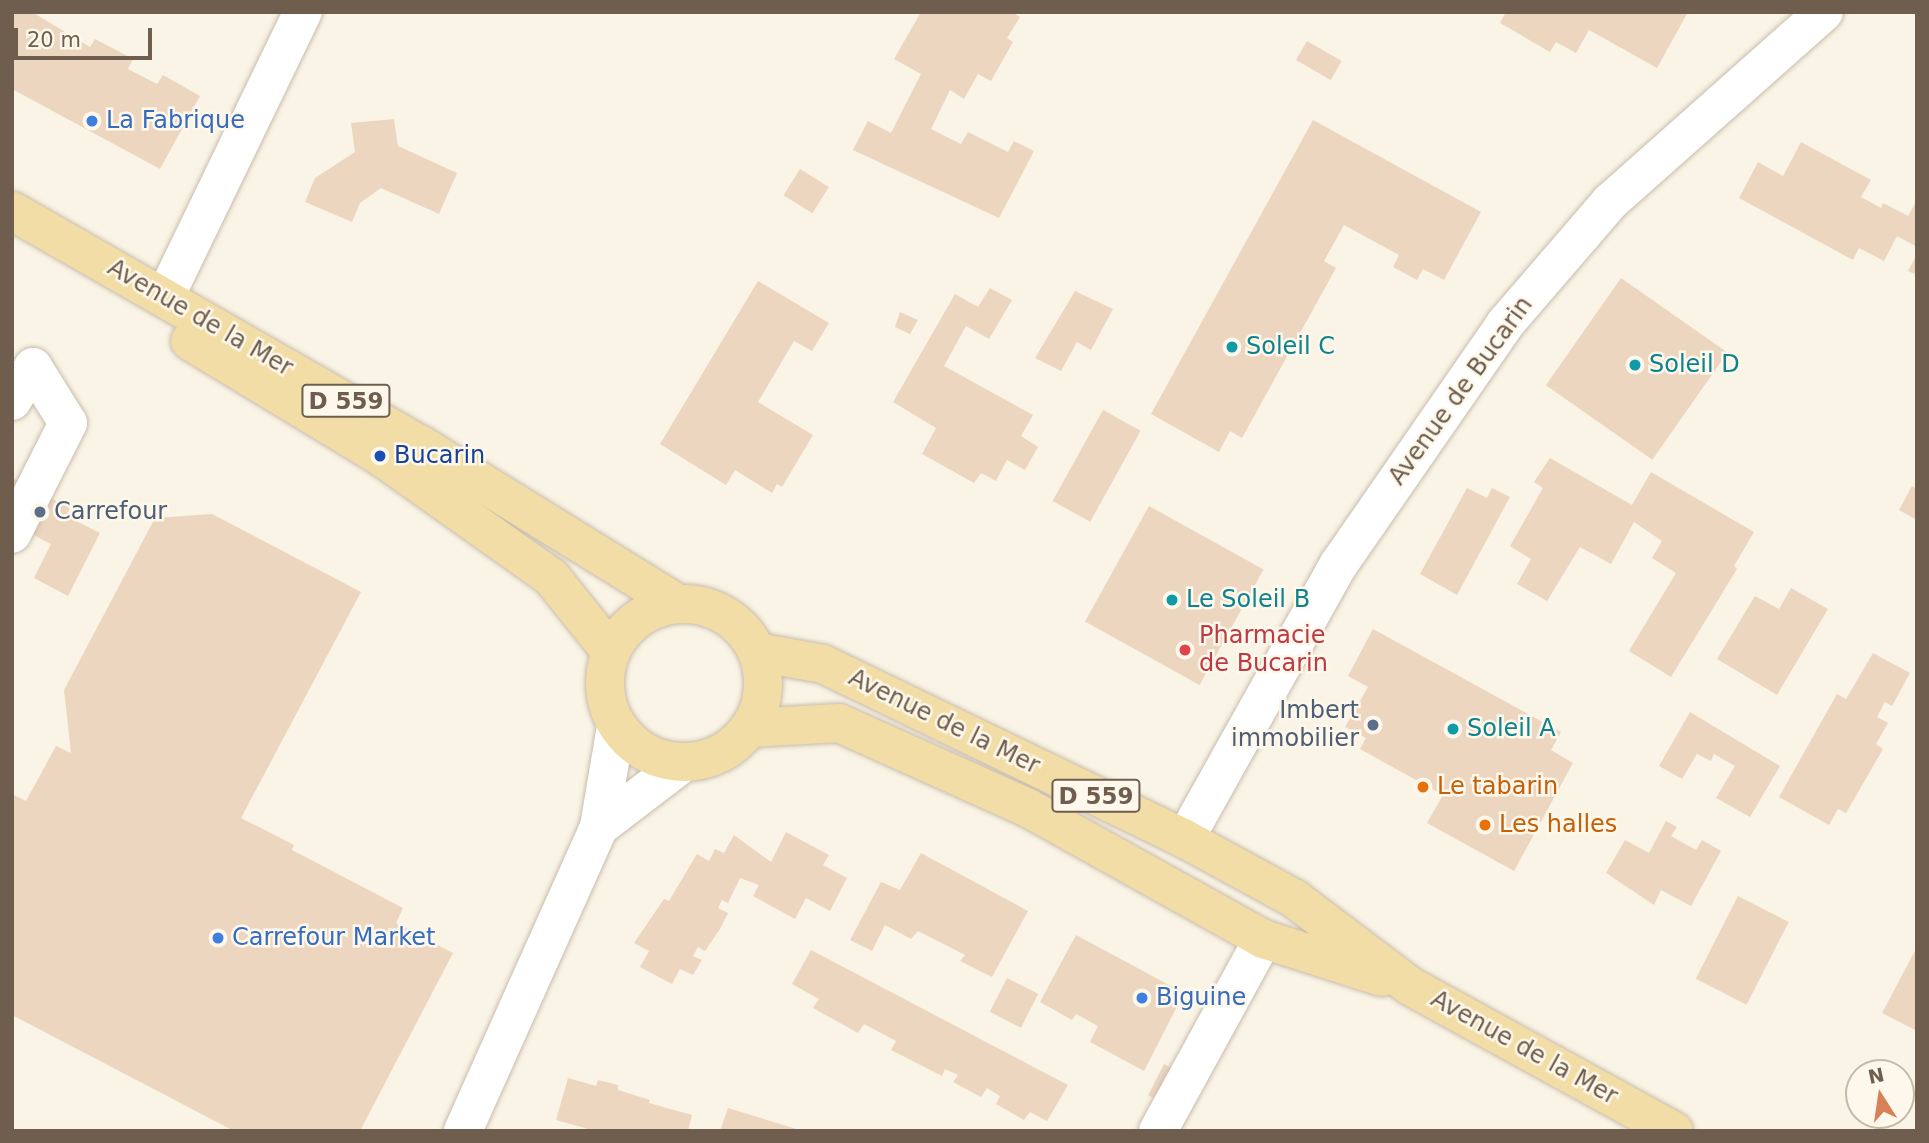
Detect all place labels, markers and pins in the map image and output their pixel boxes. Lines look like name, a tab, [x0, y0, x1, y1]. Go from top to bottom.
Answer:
place label: La Fabrique	[106, 107, 245, 135]
marker: La Fabrique	[84, 113, 100, 129]
place label: Soleil C	[1246, 333, 1335, 361]
marker: Soleil C	[1224, 339, 1240, 355]
place label: Soleil D	[1649, 351, 1740, 379]
marker: Soleil D	[1627, 357, 1643, 373]
place label: Bucarin	[394, 442, 485, 470]
marker: Bucarin	[372, 448, 388, 464]
place label: Carrefour	[54, 498, 167, 526]
marker: Carrefour	[32, 504, 48, 520]
place label: Le Soleil B	[1186, 586, 1310, 614]
marker: Le Soleil B	[1164, 592, 1180, 608]
place label: Pharmacie de Bucarin	[1199, 622, 1328, 678]
marker: Pharmacie de Bucarin	[1177, 642, 1193, 658]
place label: Imbert immobilier	[1231, 697, 1359, 753]
place label: Soleil A	[1467, 715, 1556, 743]
marker: Imbert immobilier	[1365, 717, 1381, 733]
marker: Soleil A	[1445, 721, 1461, 737]
place label: Le tabarin	[1437, 773, 1558, 801]
marker: Le tabarin	[1415, 779, 1431, 795]
place label: Les halles	[1499, 811, 1617, 839]
marker: Les halles	[1477, 817, 1493, 833]
place label: Carrefour Market	[232, 924, 435, 952]
marker: Carrefour Market	[210, 930, 226, 946]
place label: Biguine	[1156, 984, 1246, 1012]
marker: Biguine	[1134, 990, 1150, 1006]

